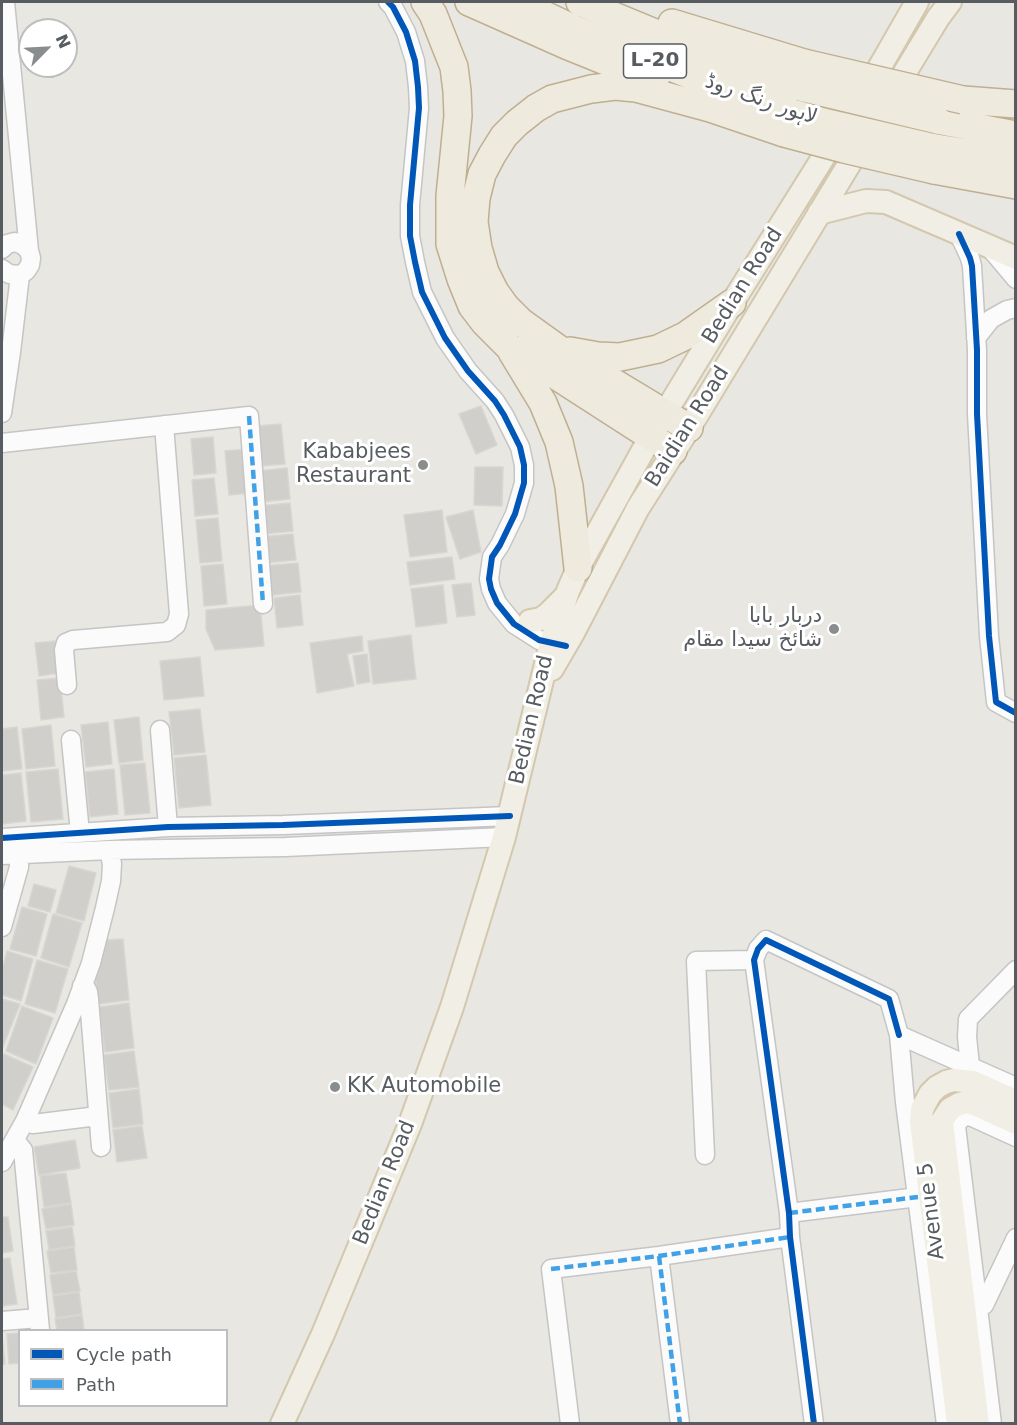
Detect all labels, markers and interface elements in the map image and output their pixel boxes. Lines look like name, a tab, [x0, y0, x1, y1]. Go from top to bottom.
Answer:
north arrow	[18, 18, 78, 78]
text: N	[52, 31, 74, 51]
road number: L-20	[624, 44, 686, 78]
street label: لاہور رنگ روڈ	[702, 69, 820, 131]
street label: Bedian Road	[697, 223, 789, 349]
street label: Baidian Road	[641, 362, 735, 492]
place label: Kababjees Restaurant	[296, 440, 411, 490]
marker: Kababjees Restaurant	[416, 458, 430, 472]
place label: دربار بابا شائخ سیدا مقام	[683, 604, 822, 654]
marker: دربار بابا شائخ سیدا مقام	[827, 622, 841, 636]
street label: Bedian Road	[505, 653, 559, 787]
place label: KK Automobile	[347, 1074, 501, 1100]
marker: KK Automobile	[328, 1080, 342, 1094]
street label: Bedian Road	[349, 1117, 421, 1249]
street label: Avenue 5	[914, 1161, 950, 1261]
legend	[18, 1329, 228, 1407]
text: Cycle path	[76, 1344, 172, 1365]
text: Path	[76, 1374, 116, 1395]

